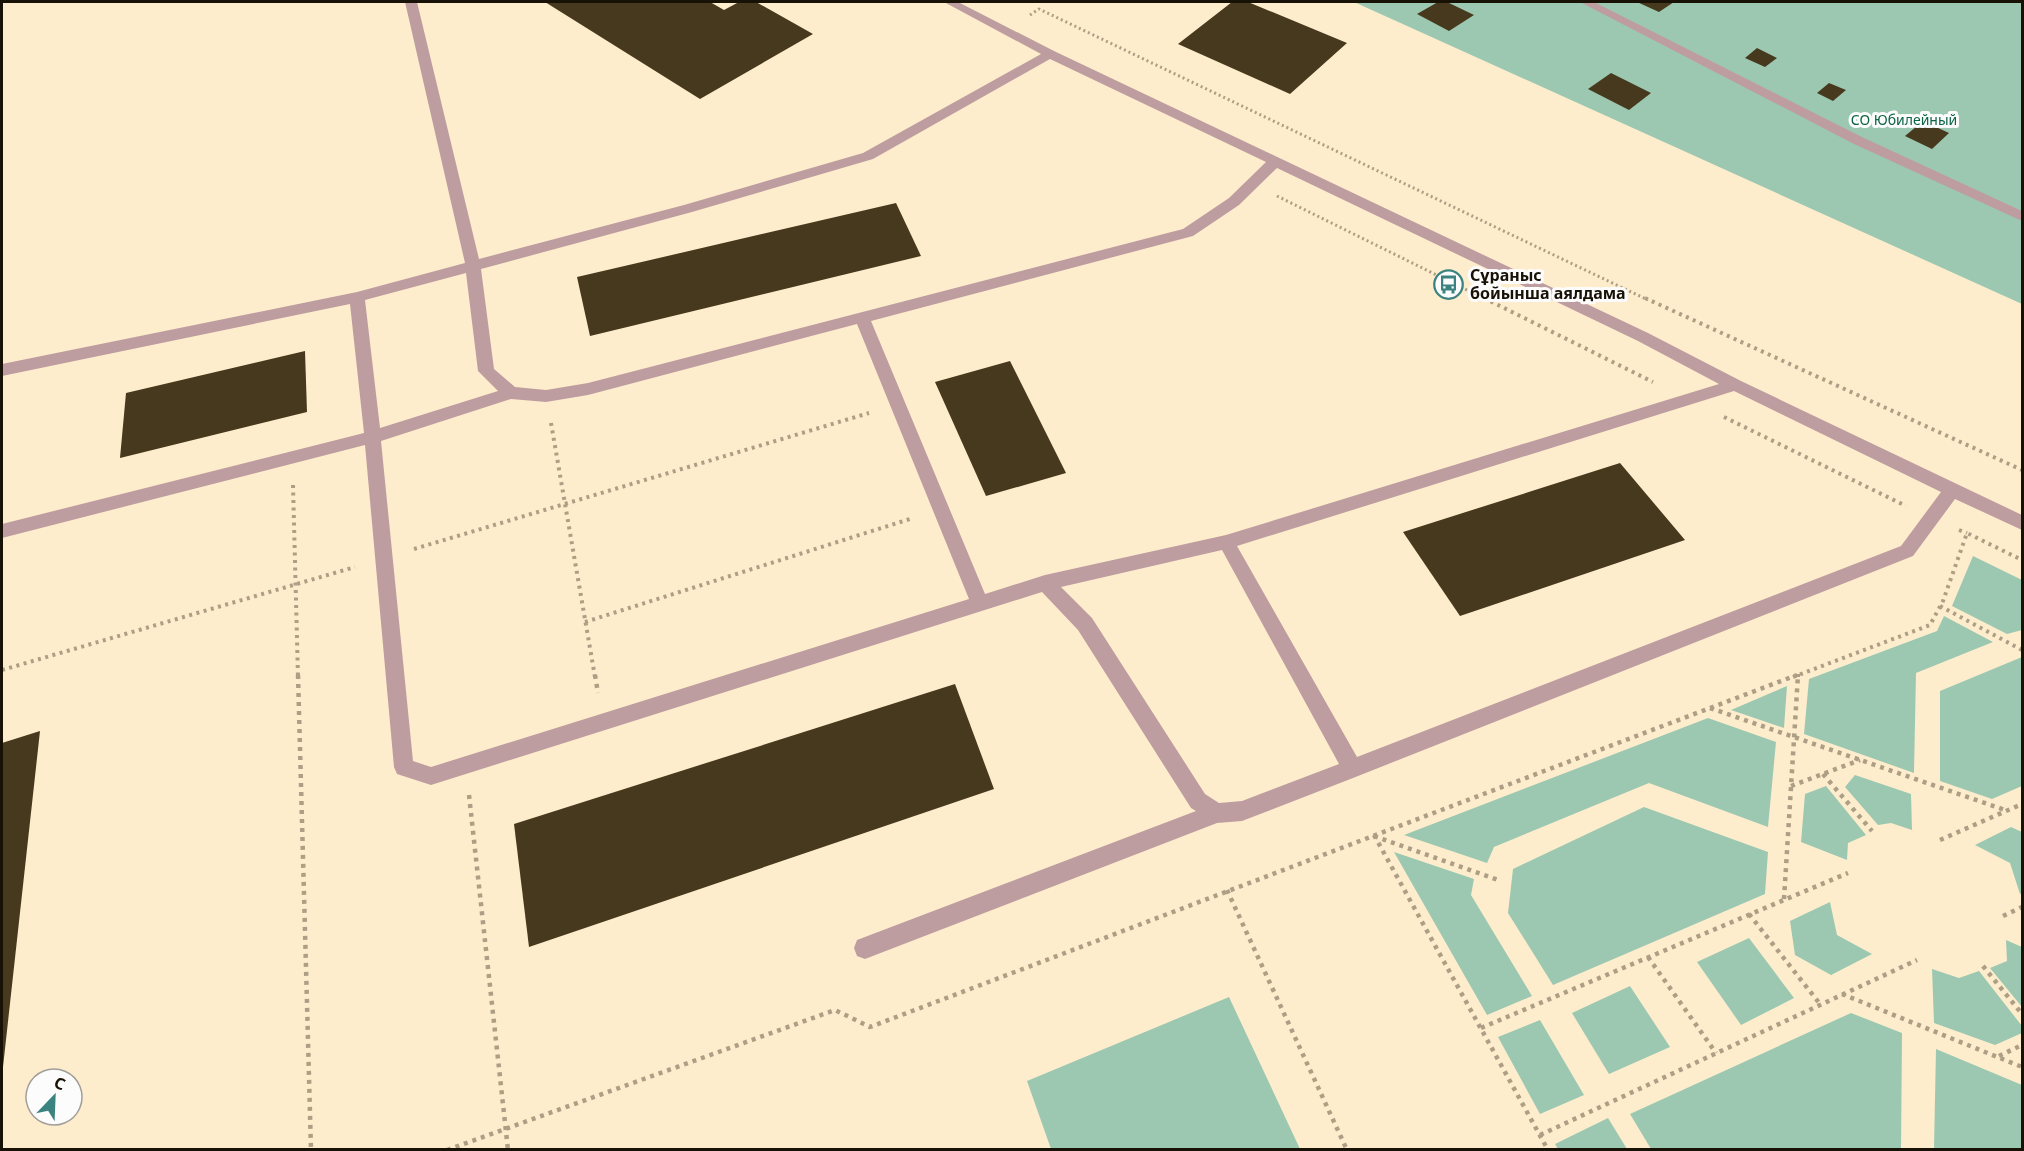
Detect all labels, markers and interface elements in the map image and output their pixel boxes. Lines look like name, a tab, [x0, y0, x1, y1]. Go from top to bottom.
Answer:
park label: СО Юбилейный	[1851, 110, 1957, 129]
place label: Сұраныс бойынша аялдама	[1470, 264, 1626, 304]
bus stop icon: Сұраныс бойынша аялдама	[1433, 268, 1465, 300]
north arrow	[24, 1067, 84, 1127]
text: С	[51, 1071, 69, 1095]

